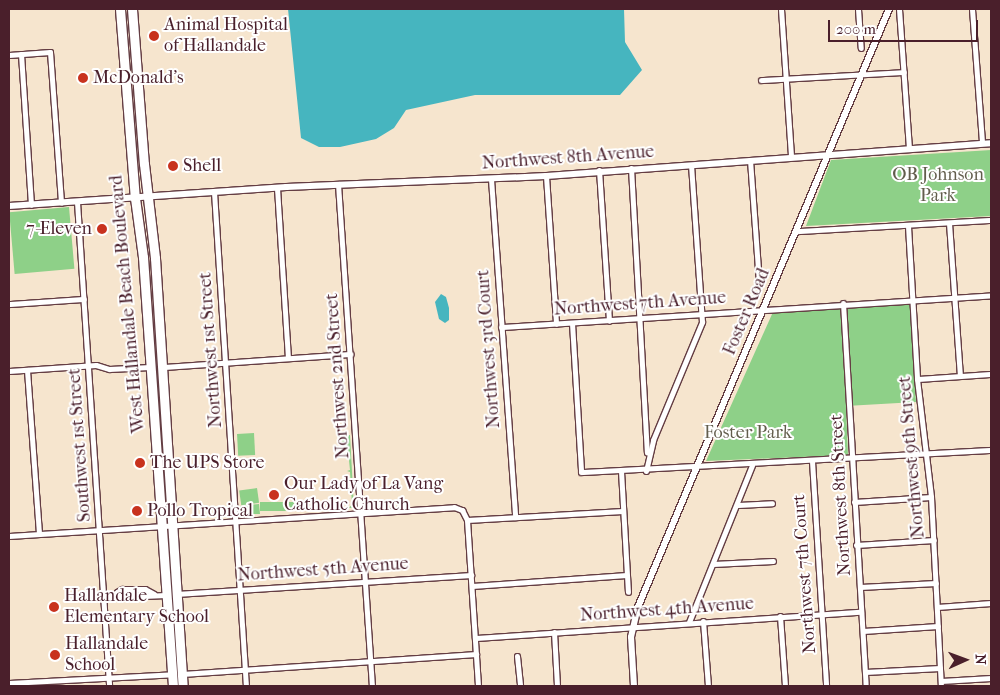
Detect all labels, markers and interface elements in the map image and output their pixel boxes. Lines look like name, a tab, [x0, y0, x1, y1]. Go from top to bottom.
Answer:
scale bar	[830, 10, 980, 42]
place label: Animal Hospital of Hallandale	[164, 15, 288, 58]
text: 200 m	[836, 20, 876, 38]
marker: Animal Hospital of Hallandale	[148, 30, 160, 42]
place label: McDonald's	[93, 67, 184, 89]
marker: McDonald's	[77, 72, 89, 84]
street label: Northwest 8th Avenue	[481, 141, 655, 175]
place label: Shell	[183, 155, 221, 177]
marker: Shell	[167, 160, 179, 172]
park label: OB Johnson Park	[892, 165, 984, 208]
street label: West Hallandale Beach Boulevard	[106, 174, 150, 434]
place label: 7-Eleven	[26, 218, 92, 240]
marker: 7-Eleven	[96, 223, 108, 235]
street label: Foster Road	[719, 265, 775, 359]
street label: Northwest 3rd Court	[473, 269, 505, 429]
street label: Northwest 1st Street	[195, 271, 227, 429]
street label: Northwest 7th Avenue	[553, 287, 727, 321]
street label: Northwest 2nd Street	[321, 292, 355, 460]
street label: Southwest 1st Street	[64, 367, 96, 523]
street label: Northwest 9th Street	[894, 375, 930, 539]
street label: Northwest 8th Street	[826, 414, 856, 576]
park label: Foster Park	[704, 422, 792, 444]
place label: The UPS Store	[150, 452, 264, 474]
marker: The UPS Store	[134, 457, 146, 469]
place label: Our Lady of La Vang Catholic Church	[284, 474, 443, 516]
marker: Our Lady of La Vang Catholic Church	[268, 489, 280, 501]
street label: Northwest 7th Court	[789, 494, 821, 654]
place label: Pollo Tropical	[147, 500, 253, 522]
marker: Pollo Tropical	[131, 505, 143, 517]
street label: Northwest 5th Avenue	[237, 553, 409, 587]
place label: Hallandale Elementary School	[64, 586, 209, 628]
street label: Northwest 4th Avenue	[579, 593, 755, 627]
marker: Hallandale Elementary School	[48, 601, 60, 613]
place label: Hallandale School	[65, 634, 148, 676]
north arrow	[940, 635, 990, 685]
marker: Hallandale School	[49, 649, 61, 661]
text: N	[972, 654, 989, 665]

